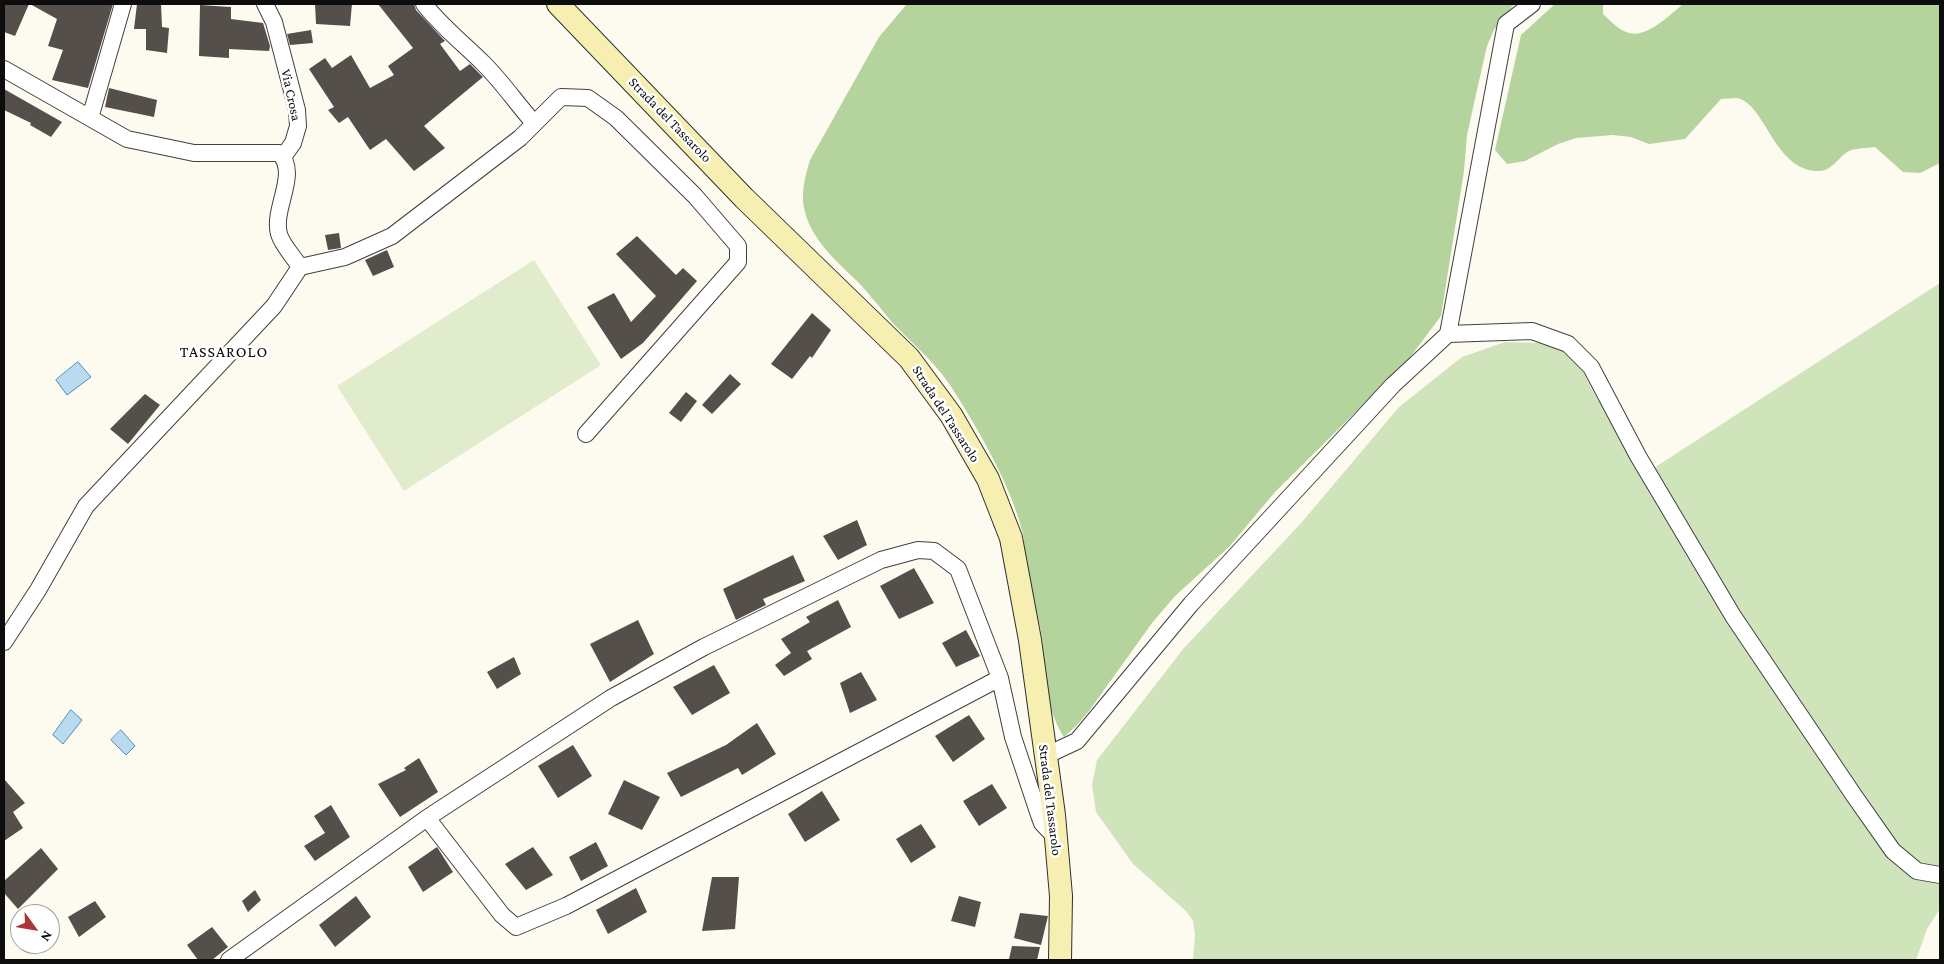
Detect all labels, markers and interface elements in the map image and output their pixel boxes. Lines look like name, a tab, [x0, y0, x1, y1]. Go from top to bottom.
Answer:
street label: Via Crosa	[277, 68, 305, 122]
street label: Strada del Tassarolo	[625, 74, 715, 166]
district label: TASSAROLO	[179, 342, 269, 362]
street label: Strada del Tassarolo	[908, 362, 984, 466]
street label: Strada del Tassarolo	[1035, 743, 1065, 857]
north arrow	[10, 904, 60, 954]
text: N	[38, 928, 56, 945]

